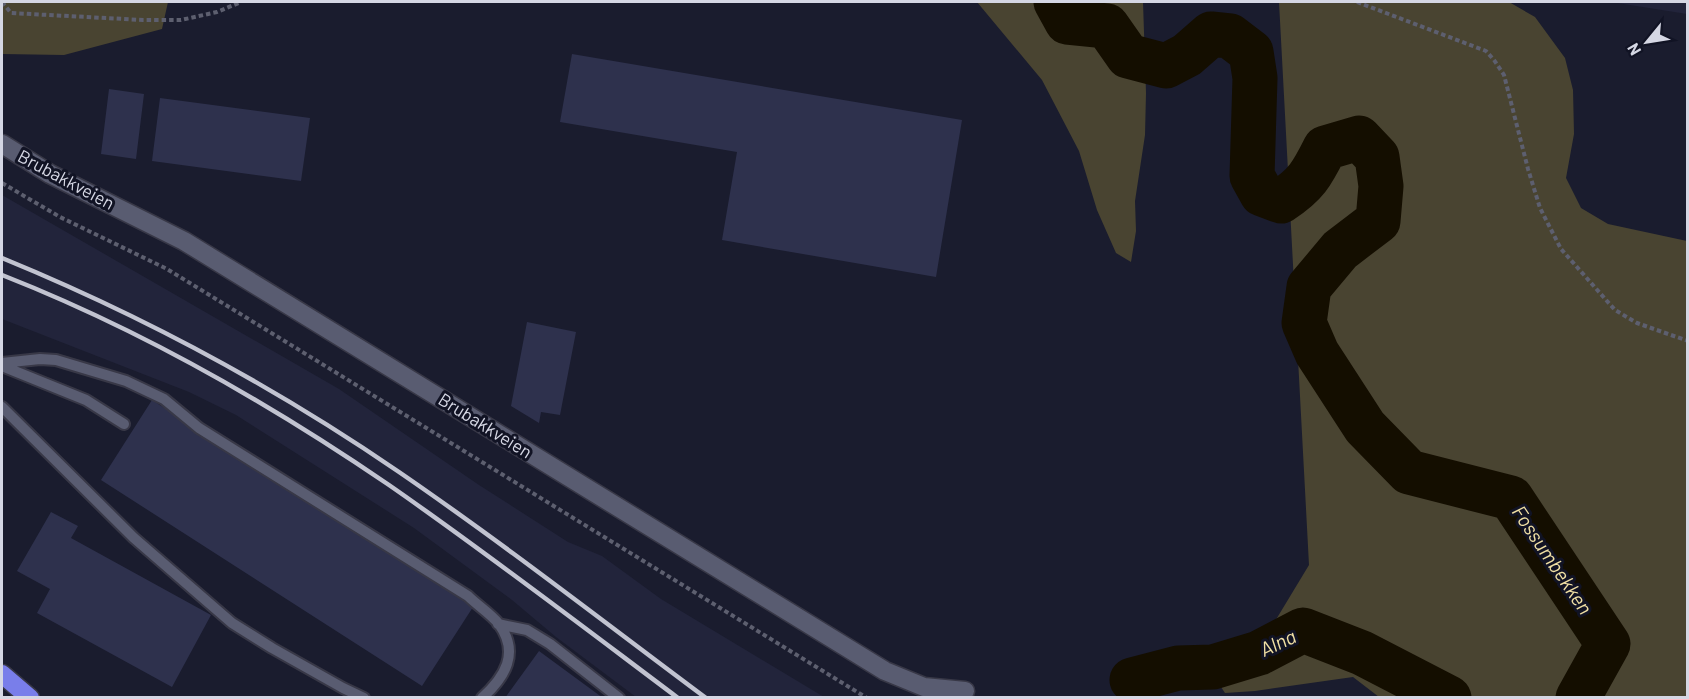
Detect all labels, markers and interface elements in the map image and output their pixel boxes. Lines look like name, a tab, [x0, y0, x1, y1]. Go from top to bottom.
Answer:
north arrow	[1617, 12, 1677, 72]
text: N	[1623, 40, 1644, 59]
street label: Brubakkveien	[14, 144, 119, 214]
street label: Brubakkveien	[435, 388, 536, 463]
water label: Fossumbekken	[1508, 500, 1598, 618]
water label: Alna	[1256, 623, 1300, 661]

